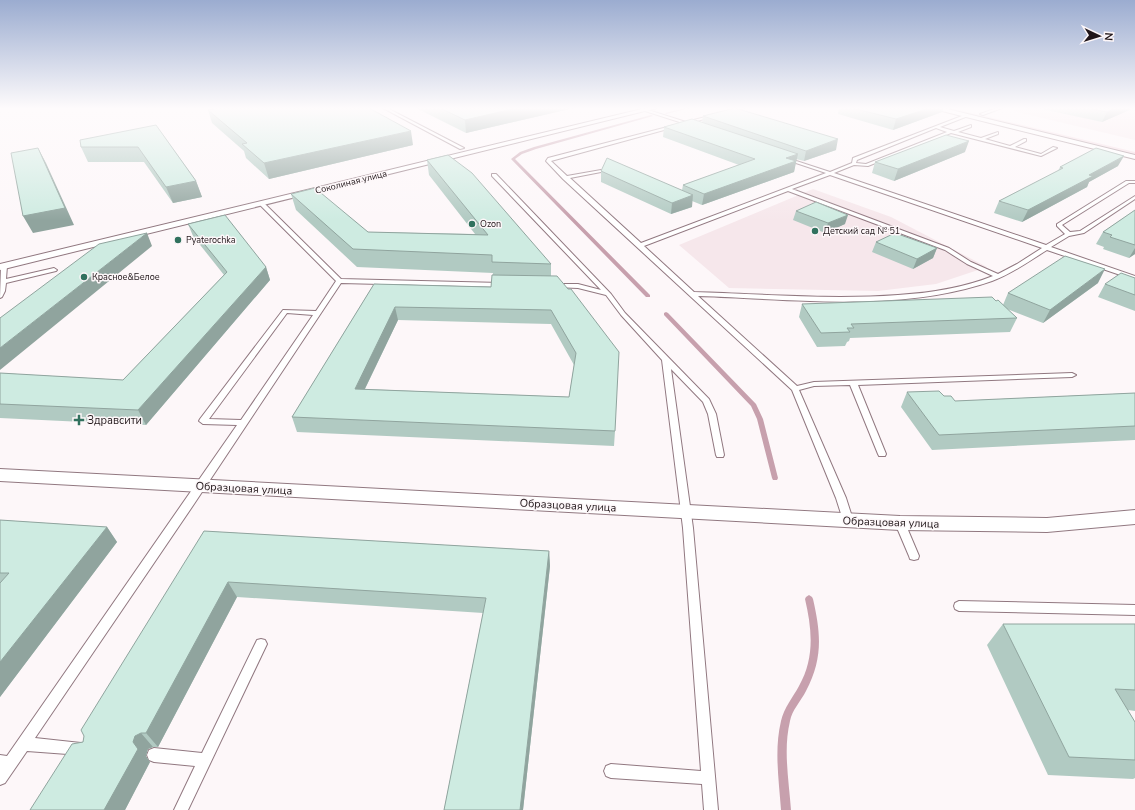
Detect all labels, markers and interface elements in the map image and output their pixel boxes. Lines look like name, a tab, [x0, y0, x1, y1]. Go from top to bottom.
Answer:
north arrow	[1079, 16, 1119, 56]
text: N	[1101, 32, 1116, 41]
street label: Соколиная улица	[314, 167, 388, 197]
place label: Ozon	[480, 218, 501, 230]
marker: Ozon	[467, 219, 477, 229]
place label: Детский сад № 51	[823, 225, 900, 237]
marker: Детский сад № 51	[810, 226, 820, 236]
place label: Pyaterochka	[186, 234, 236, 246]
marker: Pyaterochka	[173, 235, 183, 245]
place label: Красное&Белое	[92, 271, 160, 283]
marker: Красное&Белое	[79, 272, 89, 282]
place label: Здравсити	[87, 413, 142, 428]
marker: Здравсити	[74, 415, 84, 425]
street label: Образцовая улица	[195, 478, 293, 499]
street label: Образцовая улица	[519, 495, 617, 516]
street label: Образцовая улица	[842, 513, 940, 532]

